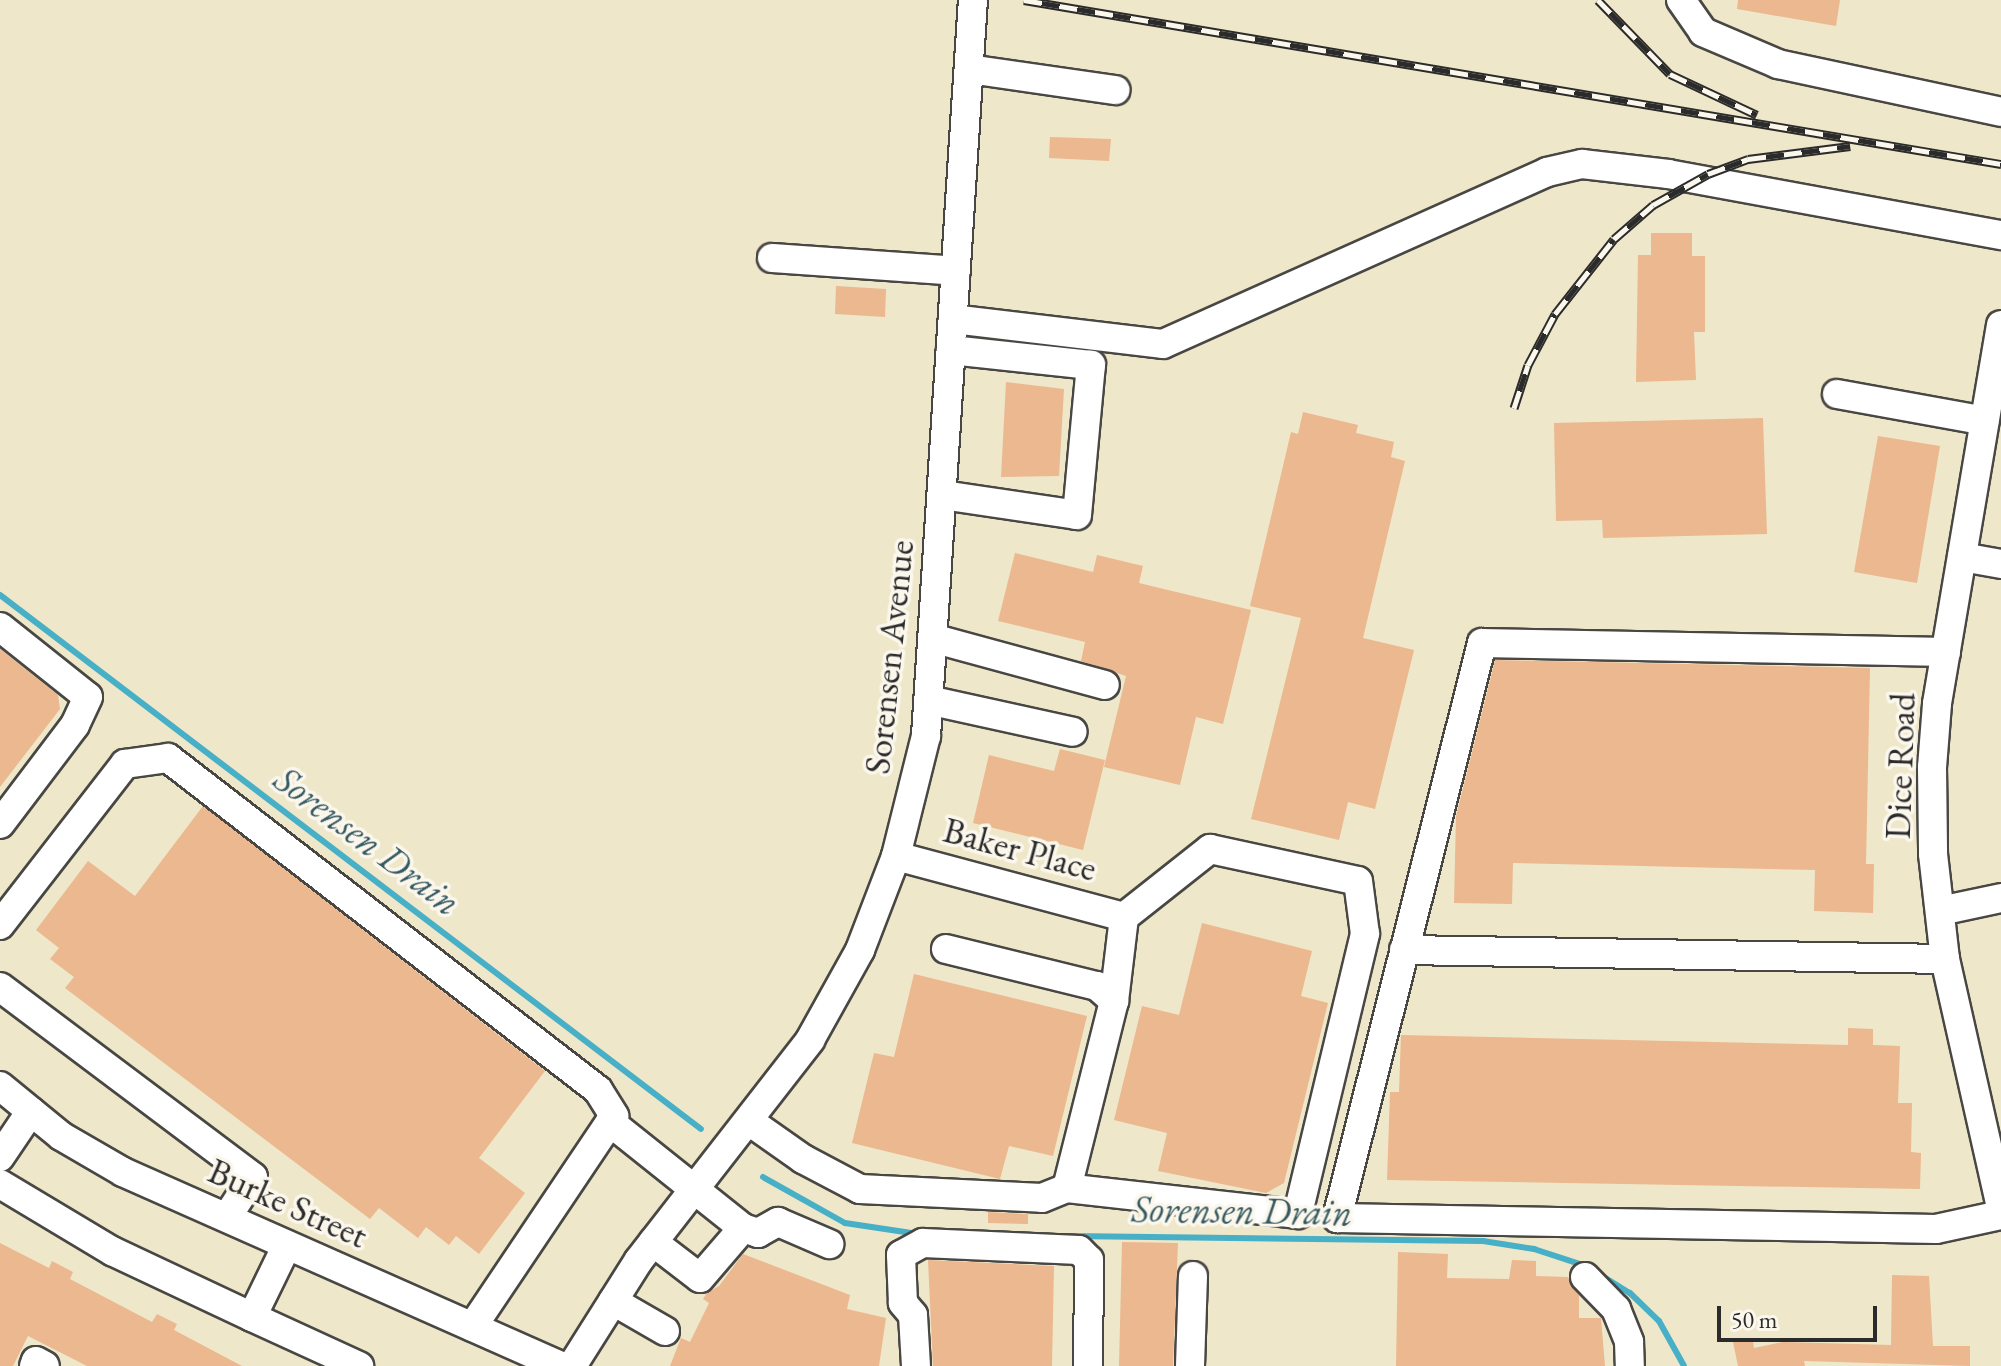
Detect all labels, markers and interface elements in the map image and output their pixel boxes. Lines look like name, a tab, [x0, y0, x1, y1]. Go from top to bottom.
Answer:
street label: Sorensen Avenue	[855, 538, 923, 776]
street label: Dice Road	[1876, 692, 1924, 840]
water label: Sorensen Drain	[266, 755, 470, 925]
street label: Baker Place	[939, 808, 1101, 890]
street label: Burke Street	[202, 1149, 374, 1257]
water label: Sorensen Drain	[1131, 1185, 1353, 1235]
scale bar	[1721, 1290, 1881, 1340]
text: 50 m	[1731, 1304, 1778, 1335]

